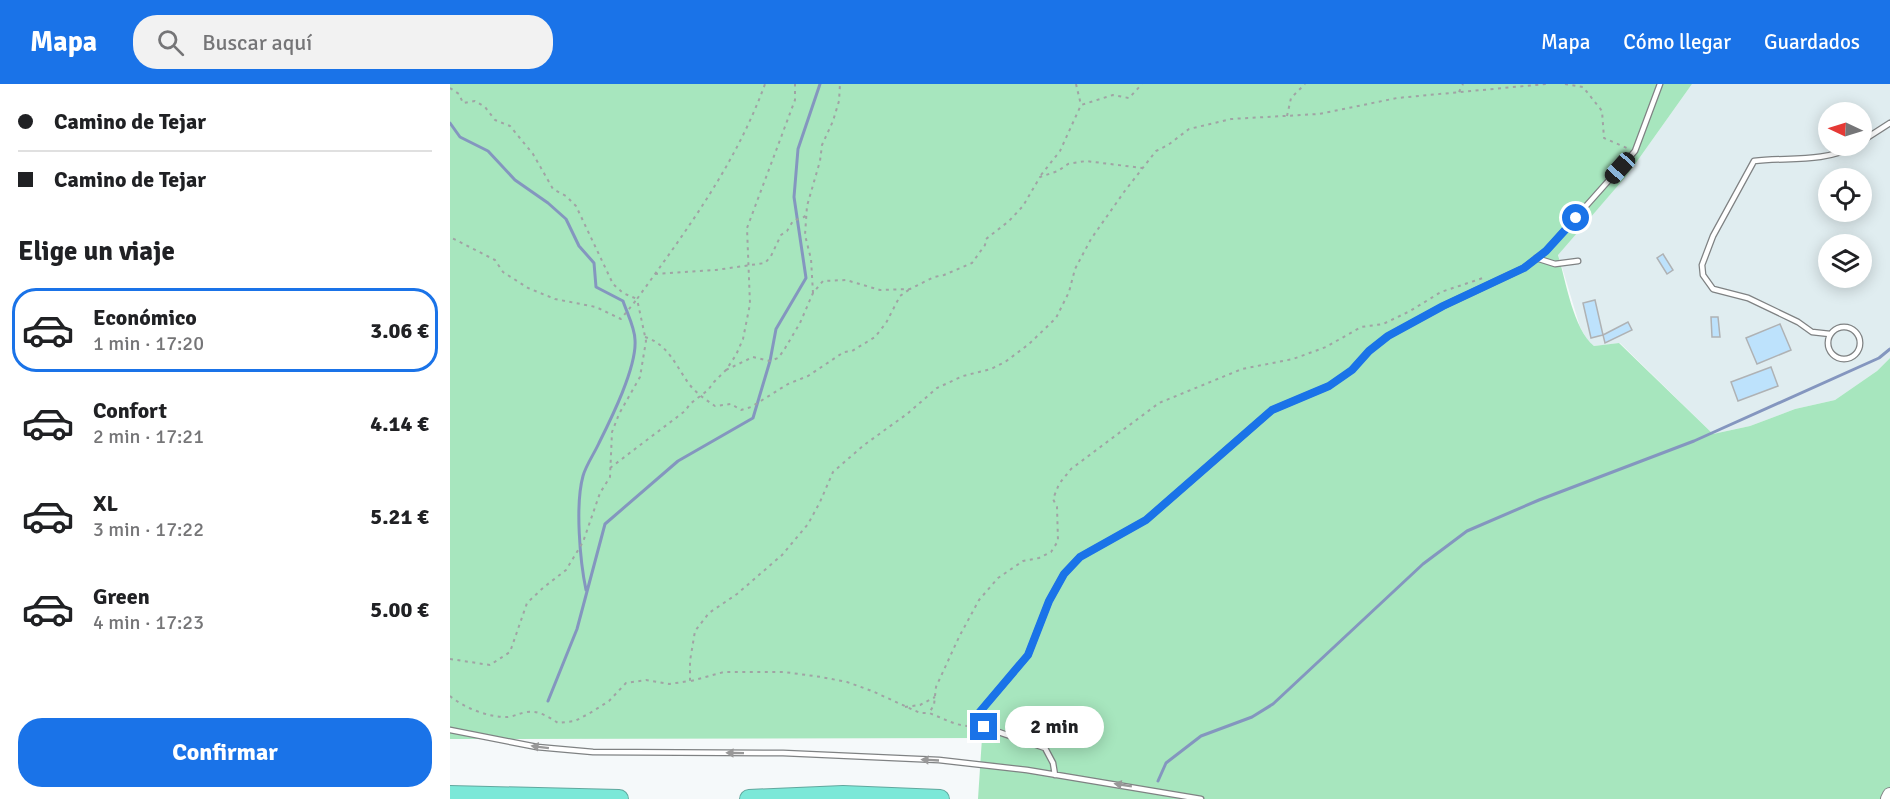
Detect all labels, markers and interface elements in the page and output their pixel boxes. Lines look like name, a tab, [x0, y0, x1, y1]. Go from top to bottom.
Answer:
search box	[133, 15, 553, 69]
text: Mapa	[30, 25, 97, 59]
icon: search	[154, 26, 187, 59]
text: Buscar aquí	[202, 29, 312, 56]
text: Mapa	[1541, 29, 1590, 55]
text: Cómo llegar	[1623, 29, 1731, 55]
text: Guardados	[1764, 29, 1860, 55]
north arrow	[1818, 102, 1872, 156]
map controls	[1818, 102, 1872, 288]
text: Camino de Tejar	[54, 108, 206, 135]
car	[1601, 149, 1639, 187]
text: Camino de Tejar	[54, 166, 206, 193]
button: locate	[1818, 168, 1872, 222]
route start	[1562, 204, 1589, 231]
button: layers	[1818, 234, 1872, 288]
text: Elige un viaje	[18, 235, 175, 268]
icon: car	[21, 303, 75, 357]
text: Económico	[93, 304, 197, 331]
text: 3.06 €	[370, 317, 429, 344]
text: 1 min · 17:20	[93, 331, 204, 356]
icon: car	[21, 396, 75, 450]
text: Confort	[93, 397, 167, 424]
text: 4.14 €	[370, 410, 429, 437]
text: 2 min · 17:21	[93, 424, 204, 449]
icon: car	[21, 489, 75, 543]
text: XL	[93, 490, 118, 517]
text: 5.21 €	[370, 503, 429, 530]
text: 3 min · 17:22	[93, 517, 204, 542]
icon: car	[21, 582, 75, 636]
text: Green	[93, 583, 150, 610]
text: 5.00 €	[370, 596, 429, 623]
text: 4 min · 17:23	[93, 610, 204, 635]
callout: 2 min	[1005, 706, 1104, 748]
route end	[970, 713, 997, 740]
text: 2 min	[1030, 714, 1079, 739]
button: Confirmar	[18, 718, 432, 787]
one-way arrow	[530, 742, 549, 752]
one-way arrow	[725, 748, 744, 758]
one-way arrow	[920, 755, 939, 764]
one-way arrow	[1113, 781, 1132, 790]

